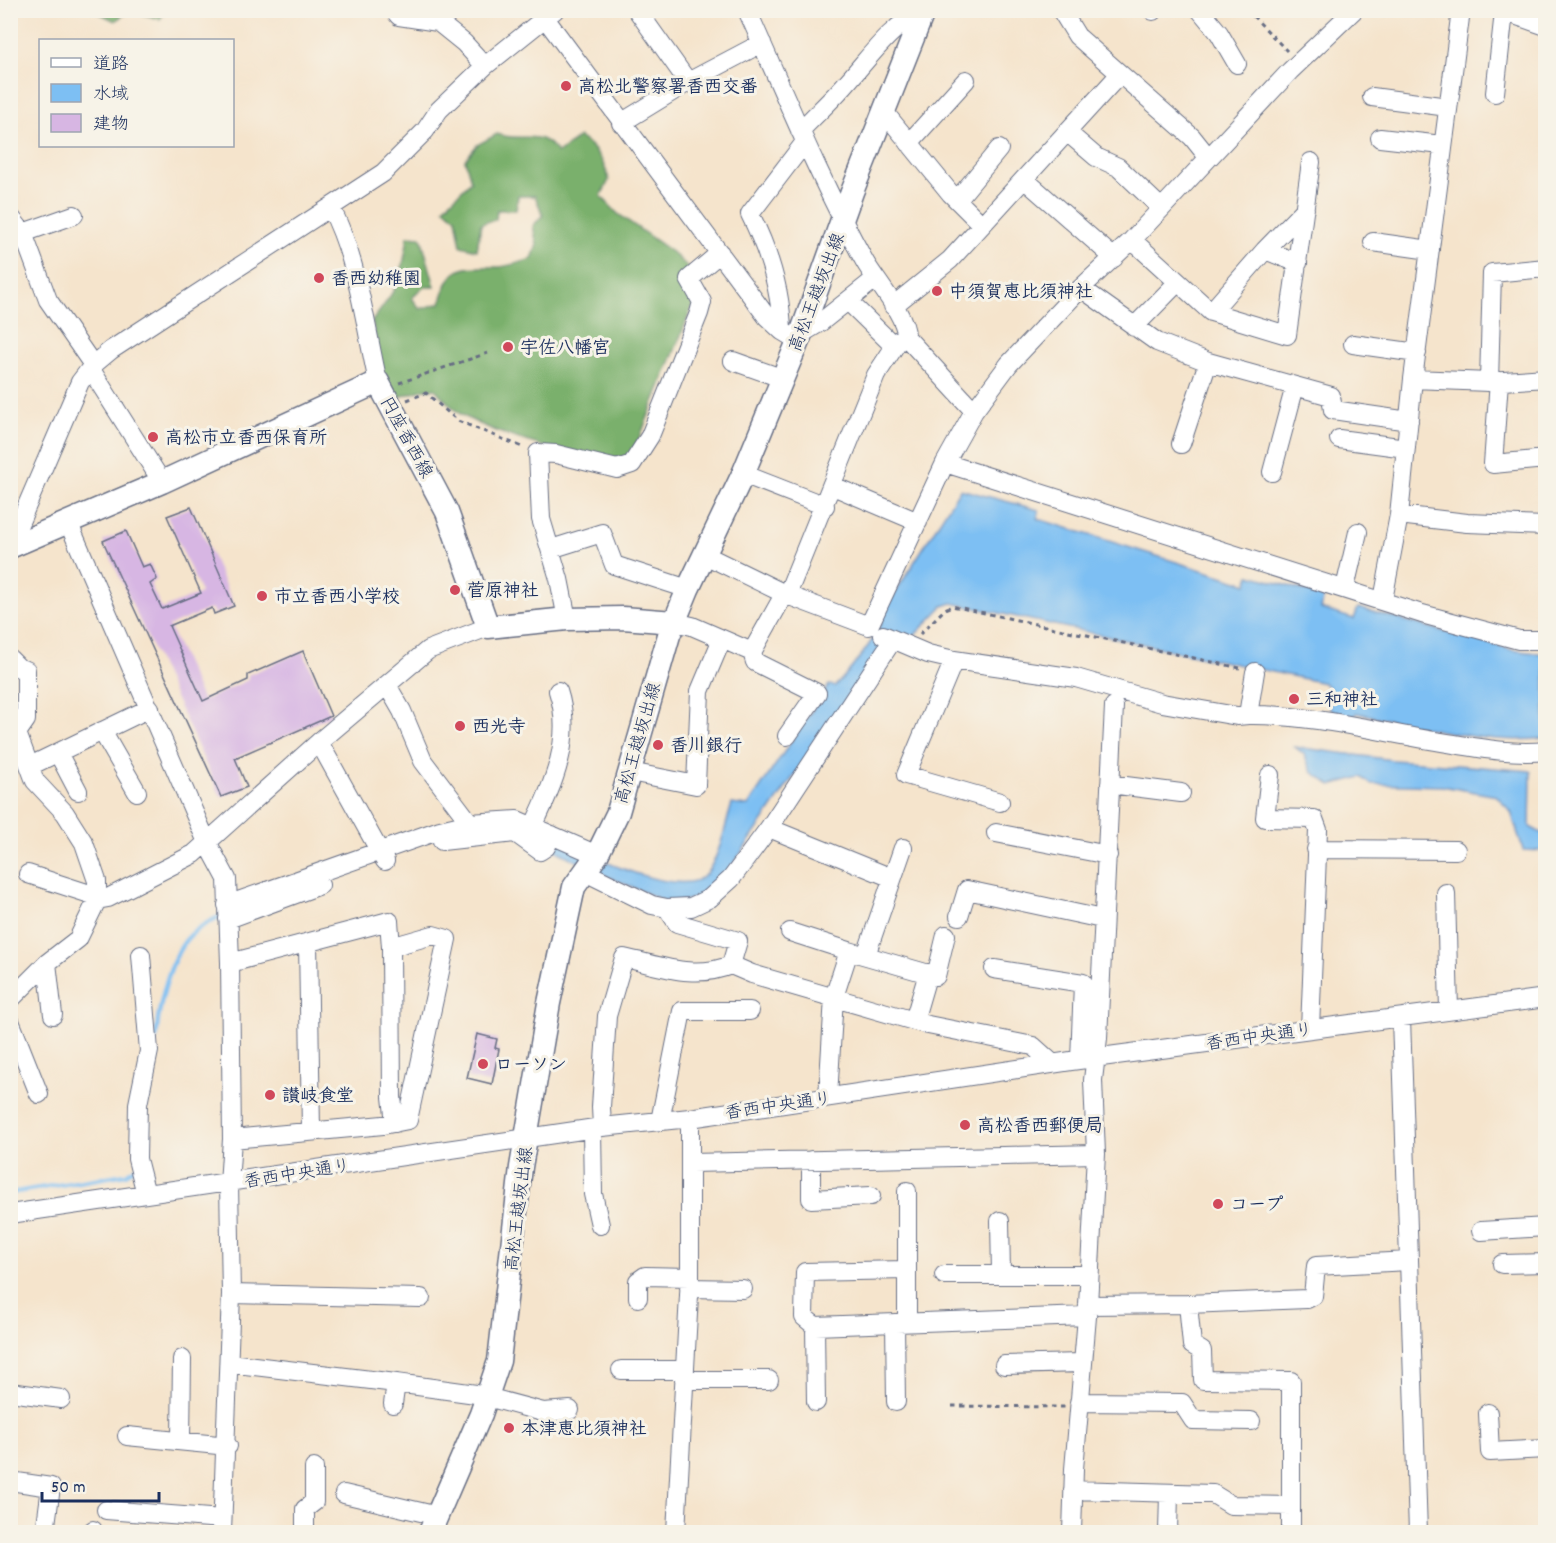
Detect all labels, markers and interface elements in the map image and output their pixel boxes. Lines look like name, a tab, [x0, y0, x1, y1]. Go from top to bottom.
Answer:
legend	[39, 39, 234, 147]
text: 道路	[93, 53, 129, 78]
place label: 高松北警察署香西交番	[578, 76, 758, 101]
marker: 高松北警察署香西交番	[559, 79, 573, 93]
text: 水域	[93, 83, 129, 108]
text: 建物	[93, 113, 129, 138]
street label: 高松王越坂出線	[784, 230, 853, 356]
place label: 香西幼稚園	[331, 268, 421, 293]
marker: 香西幼稚園	[312, 271, 326, 285]
place label: 中須賀恵比須神社	[949, 281, 1093, 306]
marker: 中須賀恵比須神社	[930, 284, 944, 298]
place label: 宇佐八幡宮	[520, 337, 610, 362]
marker: 宇佐八幡宮	[501, 340, 515, 354]
street label: 円座香西線	[372, 393, 438, 484]
place label: 高松市立香西保育所	[165, 427, 327, 452]
marker: 高松市立香西保育所	[146, 430, 160, 444]
place label: 菅原神社	[467, 580, 539, 605]
marker: 菅原神社	[448, 583, 462, 597]
place label: 市立香西小学校	[274, 586, 400, 611]
marker: 市立香西小学校	[255, 589, 269, 603]
street label: 高松王越坂出線	[610, 680, 669, 808]
place label: 三和神社	[1306, 689, 1378, 714]
marker: 三和神社	[1287, 692, 1301, 706]
place label: 西光寺	[472, 716, 526, 741]
marker: 西光寺	[453, 719, 467, 733]
place label: 香川銀行	[670, 735, 742, 760]
marker: 香川銀行	[651, 738, 665, 752]
street label: 香西中央通り	[1204, 1019, 1315, 1058]
place label: ローソン	[495, 1054, 567, 1079]
marker: ローソン	[476, 1057, 490, 1071]
place label: 讃岐食堂	[282, 1085, 354, 1110]
marker: 讃岐食堂	[263, 1088, 277, 1102]
street label: 香西中央通り	[723, 1088, 834, 1127]
place label: 高松香西郵便局	[977, 1115, 1103, 1140]
marker: 高松香西郵便局	[958, 1118, 972, 1132]
street label: 高松王越坂出線	[500, 1145, 541, 1273]
street label: 香西中央通り	[242, 1155, 353, 1196]
place label: コープ	[1230, 1194, 1283, 1219]
marker: コープ	[1211, 1197, 1225, 1211]
place label: 本津恵比須神社	[521, 1418, 647, 1443]
marker: 本津恵比須神社	[502, 1421, 516, 1435]
scale bar	[42, 1465, 159, 1503]
text: 50 m	[51, 1476, 86, 1501]

